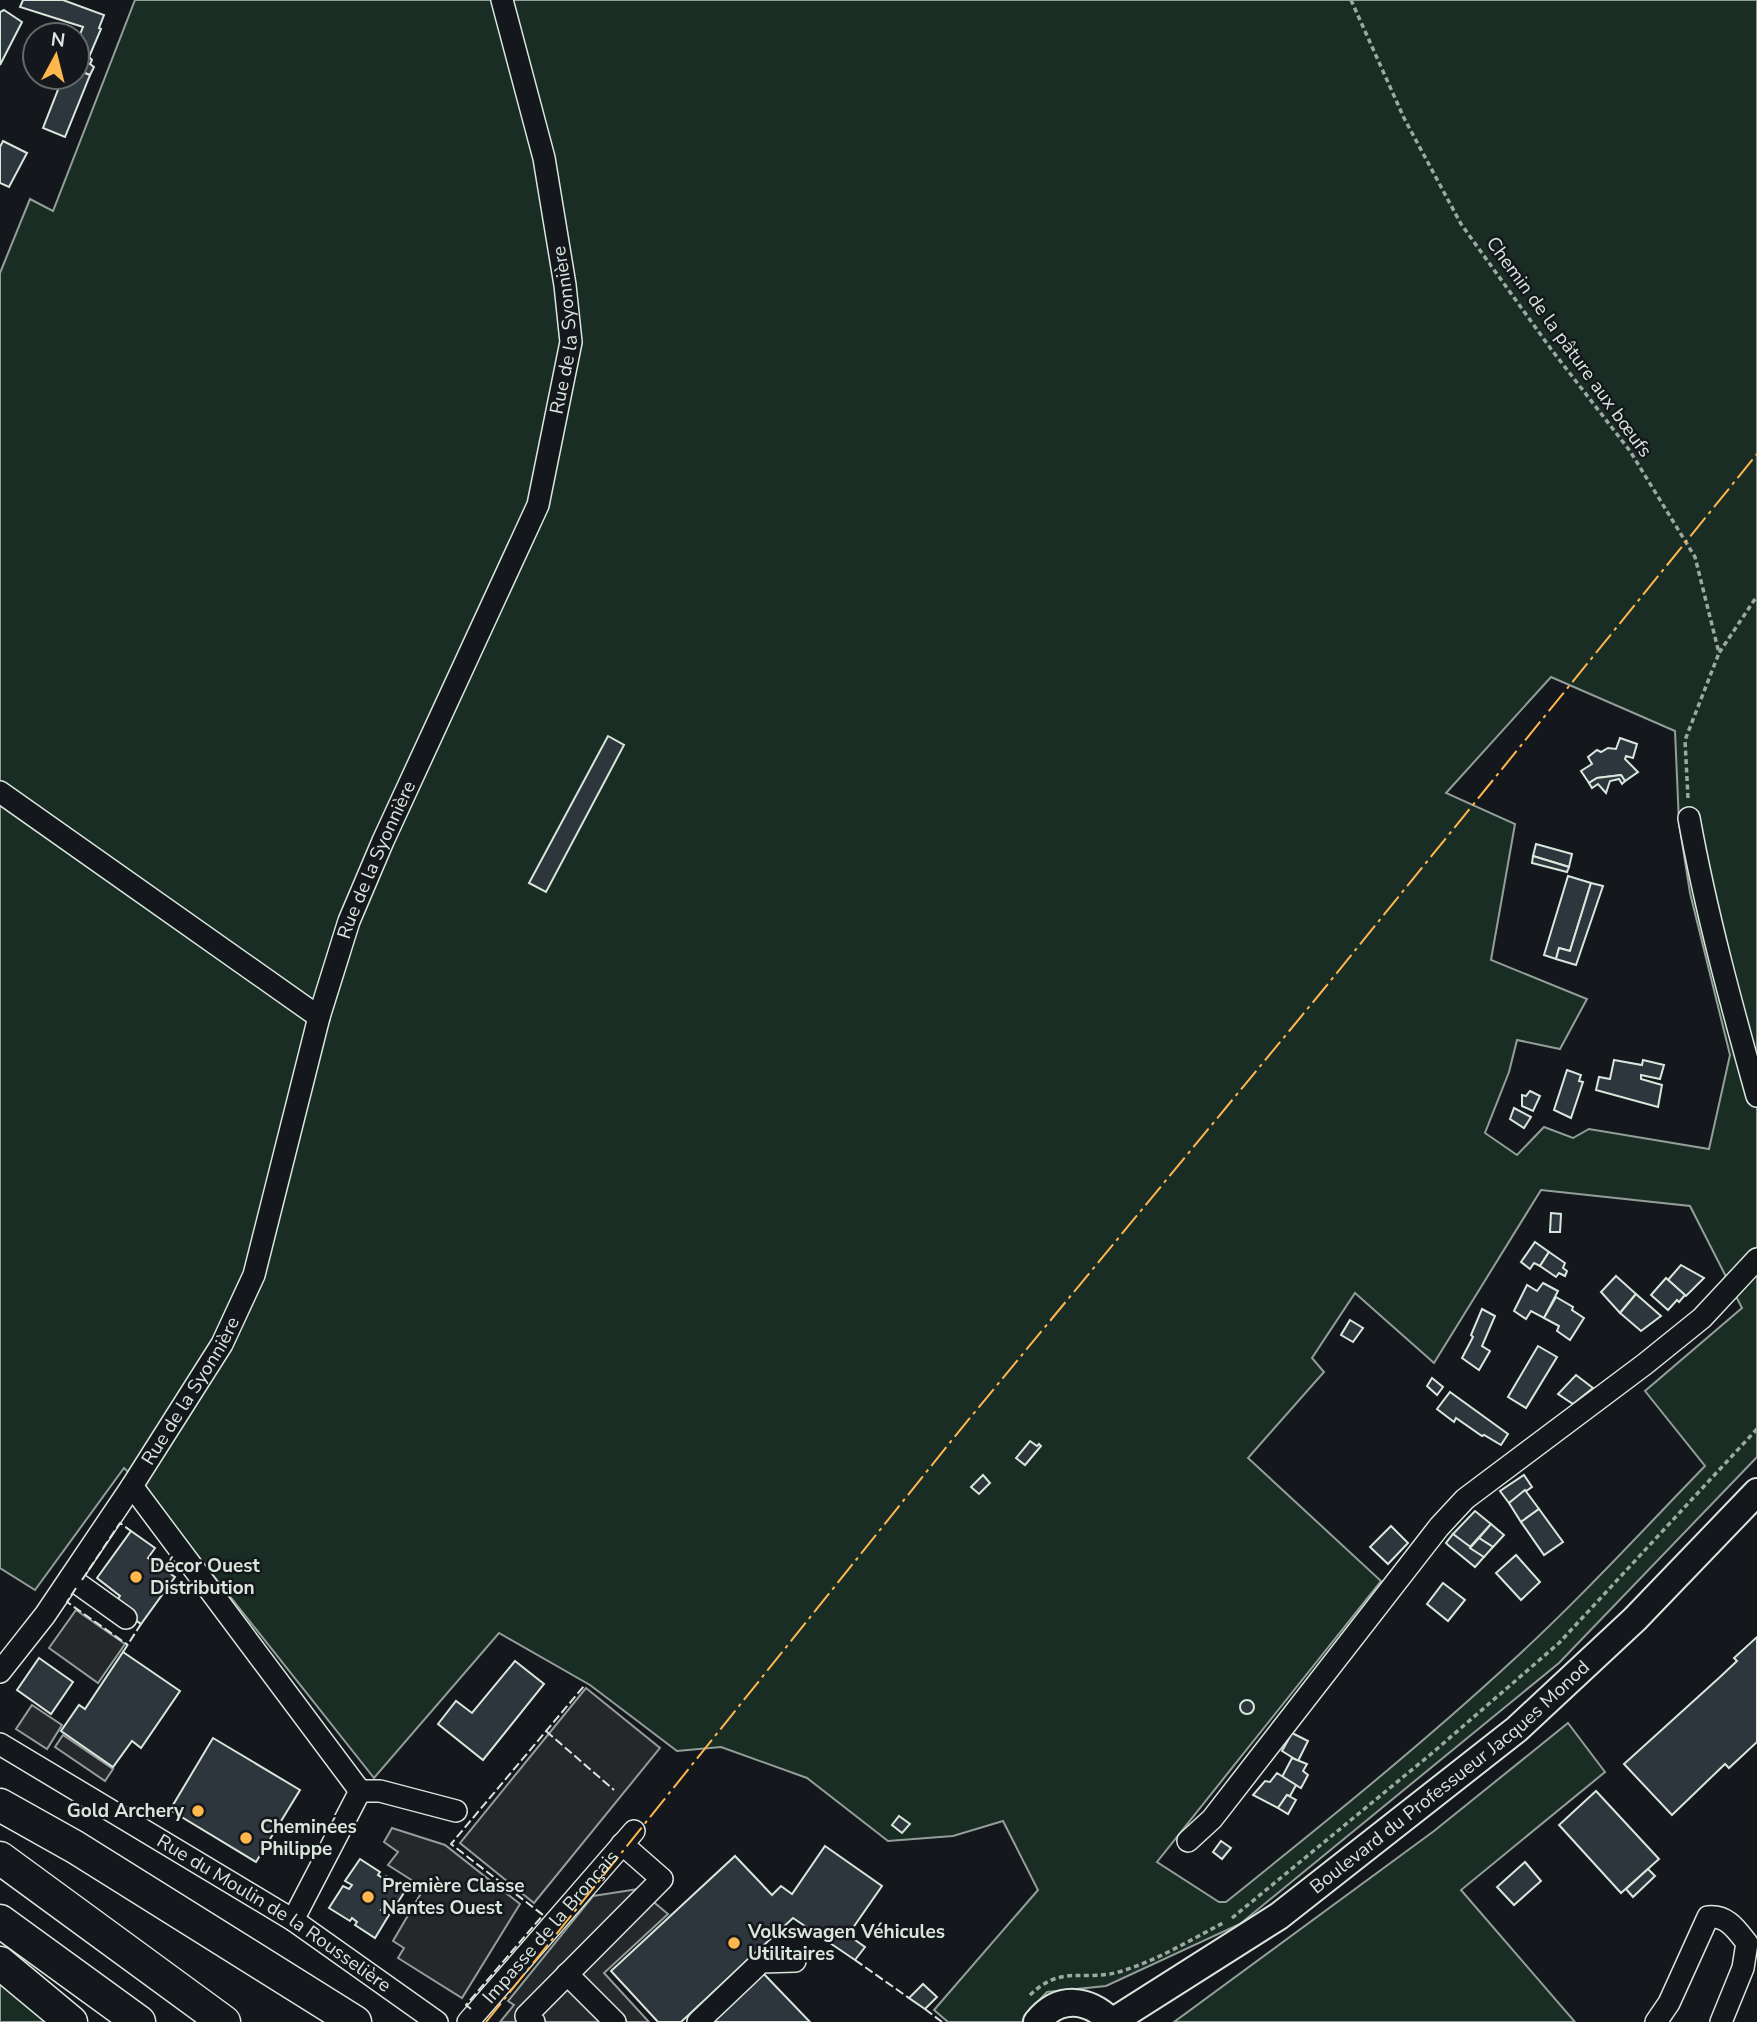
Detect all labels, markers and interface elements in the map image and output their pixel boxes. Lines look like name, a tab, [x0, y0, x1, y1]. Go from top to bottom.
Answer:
north arrow	[21, 21, 91, 91]
text: N	[49, 26, 67, 54]
street label: Chemin de la pâture aux bœufs	[1480, 231, 1658, 463]
street label: Rue de la Syonnière	[544, 244, 584, 416]
street label: Rue de la Syonnière	[331, 777, 422, 942]
street label: Rue de la Syonnière	[135, 1313, 246, 1470]
place label: Décor Ouest Distribution	[150, 1553, 260, 1601]
marker: Décor Ouest Distribution	[128, 1569, 144, 1585]
street label: Boulevard du Professueur Jacques Monod	[1304, 1655, 1595, 1900]
place label: Gold Archery	[67, 1798, 185, 1824]
marker: Gold Archery	[190, 1803, 206, 1819]
place label: Cheminées Philippe	[260, 1814, 357, 1862]
street label: Rue du Moulin de la Rousselière	[152, 1828, 396, 1998]
marker: Cheminées Philippe	[238, 1830, 254, 1846]
street label: Impasse de la Bronçais	[477, 1845, 625, 2009]
place label: Première Classe Nantes Ouest	[382, 1873, 525, 1921]
marker: Première Classe Nantes Ouest	[360, 1889, 376, 1905]
place label: Volkswagen Véhicules Utilitaires	[747, 1919, 945, 1967]
marker: Volkswagen Véhicules Utilitaires	[726, 1935, 742, 1951]

